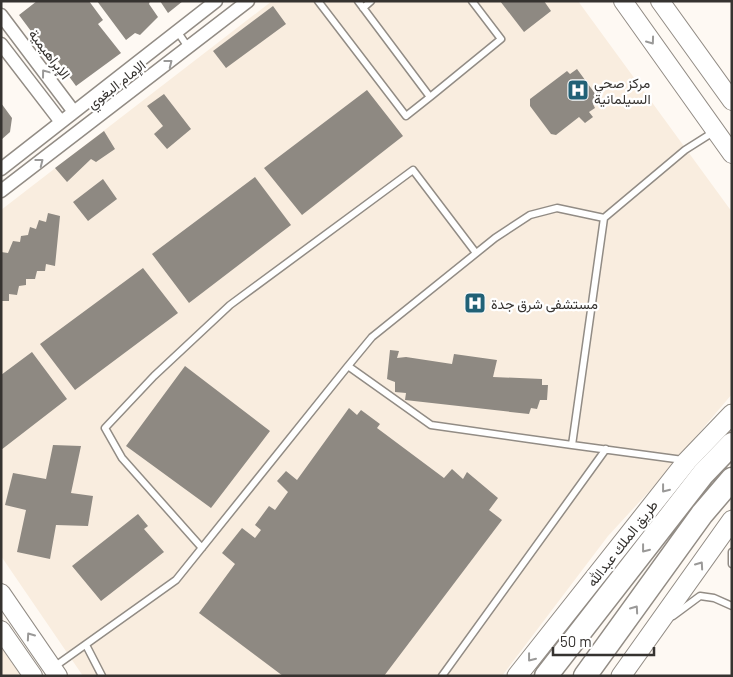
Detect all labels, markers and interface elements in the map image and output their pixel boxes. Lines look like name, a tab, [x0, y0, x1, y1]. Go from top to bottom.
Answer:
street label: الإبراهيمية	[24, 26, 74, 84]
one-way arrow	[645, 35, 654, 45]
street label: الإمام البغوي	[83, 56, 151, 115]
one-way arrow	[163, 60, 172, 68]
one-way arrow	[42, 69, 51, 79]
place label: مركز صحي السيلمانية	[594, 74, 651, 107]
hospital icon: مركز صحي السيلمانية	[566, 78, 590, 102]
one-way arrow	[34, 159, 43, 167]
hospital icon: مستشفى شرق جدة	[463, 291, 487, 315]
place label: مستشفى شرق جدة	[491, 295, 598, 313]
one-way arrow	[662, 483, 670, 492]
street label: طريق الملك عبدالله	[583, 496, 662, 590]
one-way arrow	[642, 543, 650, 552]
one-way arrow	[694, 561, 703, 570]
one-way arrow	[629, 605, 638, 615]
scale bar	[553, 624, 654, 656]
one-way arrow	[27, 632, 36, 642]
text: 50 m	[560, 632, 592, 650]
one-way arrow	[529, 652, 537, 661]

